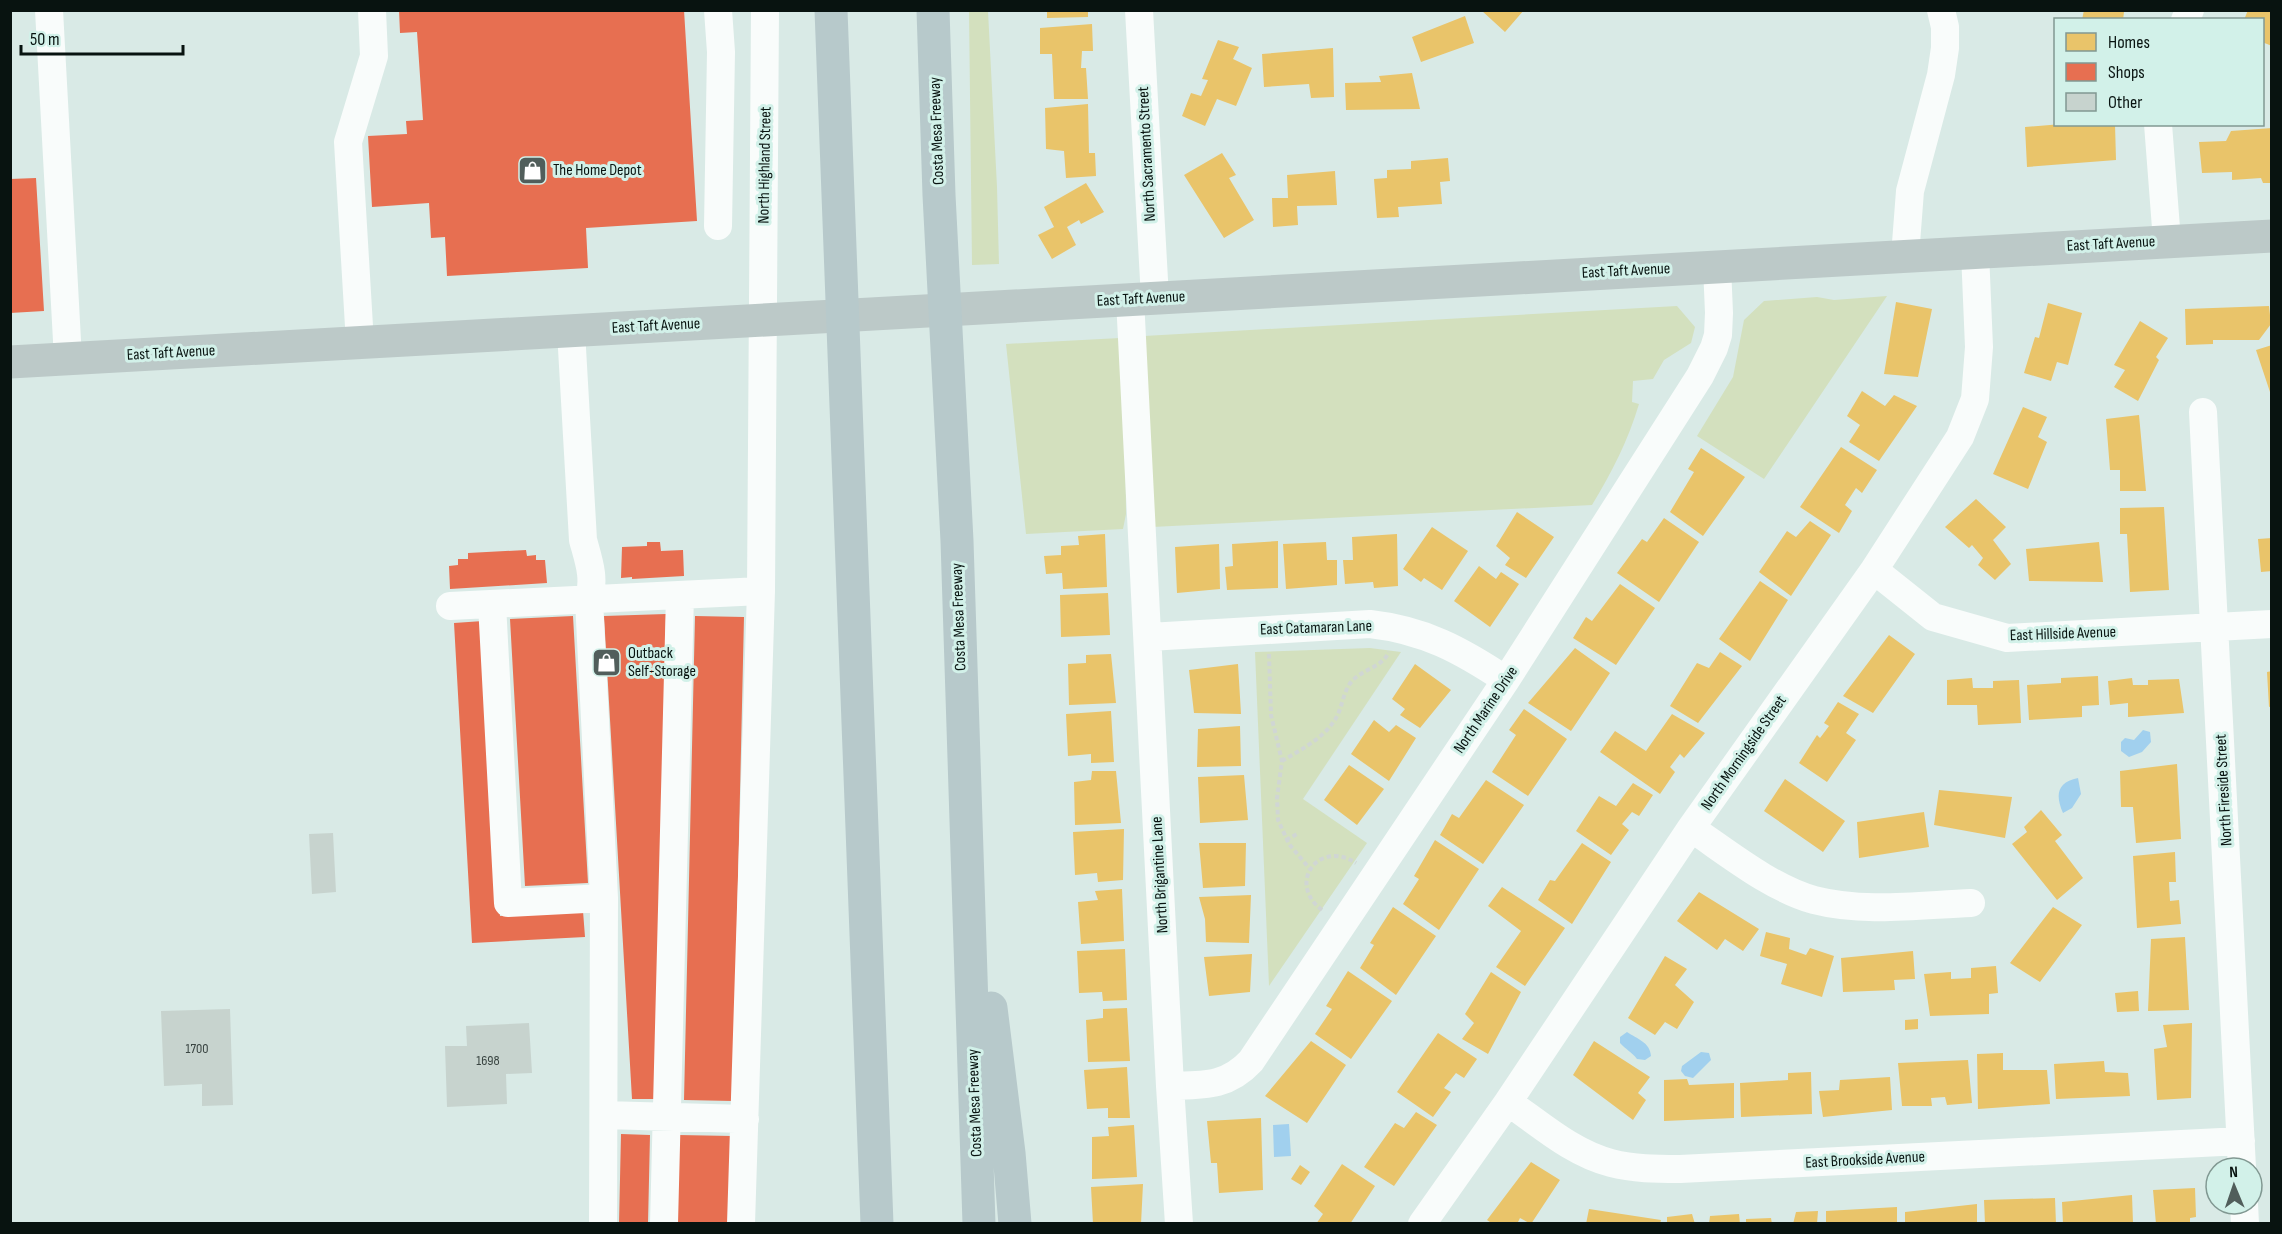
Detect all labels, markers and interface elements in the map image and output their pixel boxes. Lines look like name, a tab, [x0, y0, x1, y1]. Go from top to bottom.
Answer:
scale bar	[21, 18, 183, 56]
legend	[2054, 18, 2264, 126]
text: 50 m	[30, 29, 60, 50]
text: Homes	[2108, 32, 2150, 53]
text: Shops	[2108, 62, 2145, 83]
street label: Costa Mesa Freeway	[926, 77, 948, 185]
street label: North Sacramento Street	[1134, 86, 1160, 222]
text: Other	[2108, 92, 2142, 113]
street label: North Highland Street	[754, 106, 776, 224]
shop icon: The Home Depot	[516, 154, 548, 186]
place label: The Home Depot	[553, 161, 642, 180]
street label: East Taft Avenue	[2066, 232, 2156, 256]
street label: East Taft Avenue	[1581, 259, 1671, 283]
street label: East Taft Avenue	[1096, 287, 1186, 311]
street label: East Taft Avenue	[611, 314, 701, 338]
street label: East Taft Avenue	[126, 341, 216, 365]
street label: Costa Mesa Freeway	[948, 563, 970, 671]
street label: East Catamaran Lane	[1260, 617, 1372, 639]
street label: East Hillside Avenue	[2010, 623, 2116, 645]
place label: Outback Self-Storage	[628, 644, 696, 681]
shop icon: Outback Self-Storage	[591, 646, 623, 678]
street label: North Marine Drive	[1450, 663, 1522, 757]
street label: North Morningside Street	[1697, 692, 1791, 814]
street label: North Fireside Street	[2212, 733, 2236, 846]
street label: North Brigantine Lane	[1147, 816, 1173, 934]
house number: 1700	[186, 1040, 208, 1057]
street label: Costa Mesa Freeway	[964, 1049, 986, 1157]
house number: 1698	[476, 1052, 500, 1069]
street label: East Brookside Avenue	[1805, 1147, 1925, 1173]
north arrow	[2204, 1156, 2264, 1216]
text: N	[2229, 1163, 2238, 1182]

